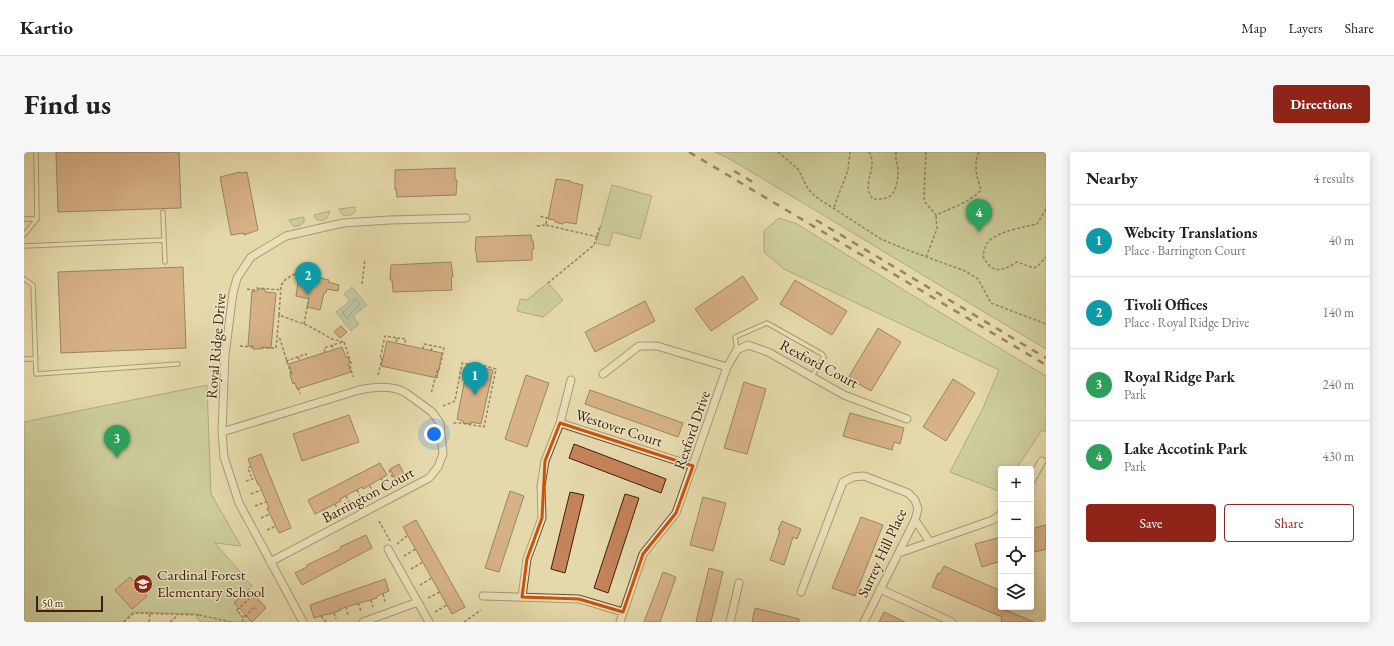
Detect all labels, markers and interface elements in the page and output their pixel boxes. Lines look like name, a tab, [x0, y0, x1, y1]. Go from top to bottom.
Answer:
text: Kartio	[20, 15, 73, 40]
text: Map	[1241, 19, 1266, 37]
text: Layers	[1288, 19, 1323, 37]
text: Share	[1345, 19, 1374, 37]
button: Directions	[1273, 85, 1370, 123]
text: Find us	[24, 86, 111, 122]
text: Nearby	[1086, 167, 1138, 189]
text: 4 results	[1313, 170, 1354, 187]
pin: 4	[966, 199, 992, 232]
text: Webcity Translations	[1124, 223, 1257, 242]
text: 1	[1096, 232, 1102, 249]
text: 40 m	[1329, 232, 1354, 249]
text: Place · Barrington Court	[1124, 242, 1246, 259]
pin: 2	[295, 262, 321, 295]
street label: Royal Ridge Drive	[201, 292, 230, 400]
text: Tivoli Offices	[1124, 295, 1208, 314]
text: 2	[1096, 304, 1102, 321]
text: 140 m	[1323, 304, 1354, 321]
text: Place · Royal Ridge Drive	[1124, 314, 1249, 331]
street label: Rexford Court	[777, 335, 862, 392]
pin: 1	[462, 362, 488, 395]
text: Royal Ridge Park	[1124, 367, 1235, 386]
text: 3	[1096, 376, 1102, 393]
text: 240 m	[1323, 376, 1354, 393]
text: Park	[1124, 386, 1146, 403]
street label: Rexford Drive	[669, 388, 714, 472]
street label: Westover Court	[573, 404, 665, 451]
your location	[424, 424, 444, 444]
pin: 3	[104, 425, 130, 458]
text: Lake Accotink Park	[1124, 439, 1247, 458]
text: 4	[1096, 448, 1102, 465]
text: 430 m	[1323, 448, 1354, 465]
text: Park	[1124, 458, 1146, 475]
street label: Barrington Court	[318, 462, 417, 527]
map controls	[998, 466, 1034, 610]
button: +	[998, 466, 1034, 502]
button: −	[998, 502, 1034, 538]
button: Save	[1086, 504, 1216, 542]
button: Share	[1224, 504, 1354, 542]
street label: Surrey Hill Place	[853, 505, 910, 600]
button: locate	[998, 538, 1034, 574]
place label: Cardinal Forest Elementary School	[157, 565, 265, 601]
school or university icon: Cardinal Forest Elementary School	[132, 573, 154, 595]
button: layers	[998, 574, 1034, 610]
scale bar	[36, 594, 103, 613]
text: 50 m	[42, 596, 63, 610]

